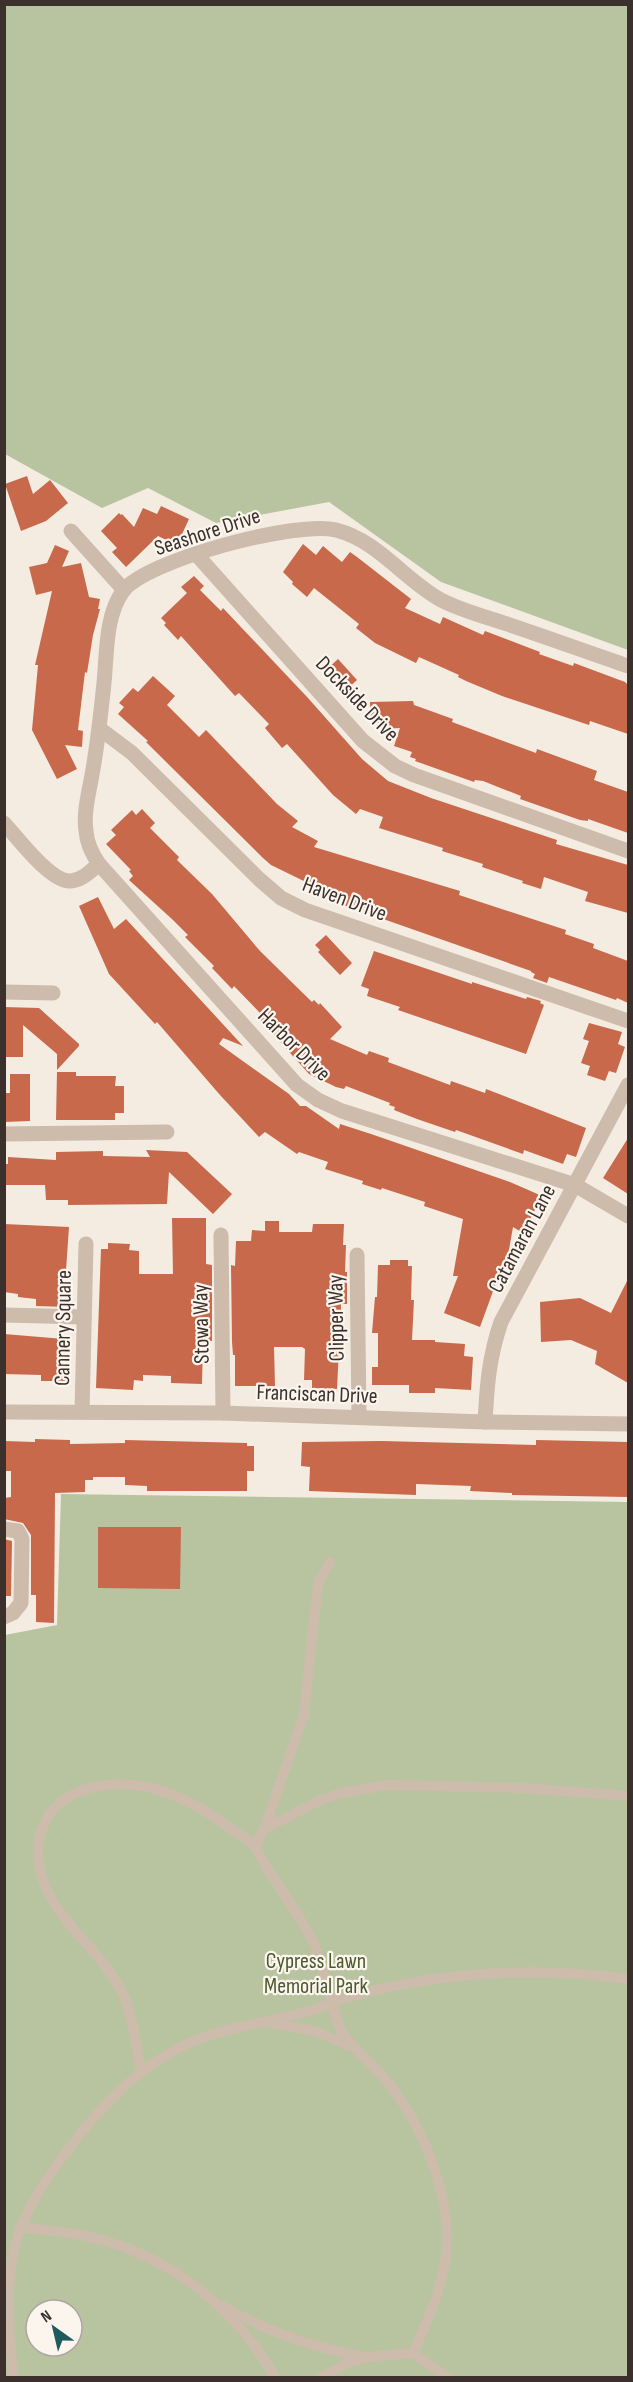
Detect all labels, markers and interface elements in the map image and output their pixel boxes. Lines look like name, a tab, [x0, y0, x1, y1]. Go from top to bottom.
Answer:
street label: Seashore Drive	[151, 503, 264, 562]
street label: Dockside Drive	[309, 651, 404, 748]
street label: Haven Drive	[299, 871, 390, 928]
street label: Harbor Drive	[252, 1003, 336, 1087]
street label: Catamaran Lane	[483, 1180, 562, 1297]
street label: Cannery Square	[49, 1270, 78, 1386]
street label: Clipper Way	[322, 1274, 351, 1362]
street label: Stowa Way	[187, 1283, 216, 1364]
street label: Franciscan Drive	[256, 1379, 378, 1410]
park label: Cypress Lawn Memorial Park	[264, 1948, 369, 2000]
north arrow	[24, 2298, 84, 2358]
text: N	[38, 2307, 55, 2327]

